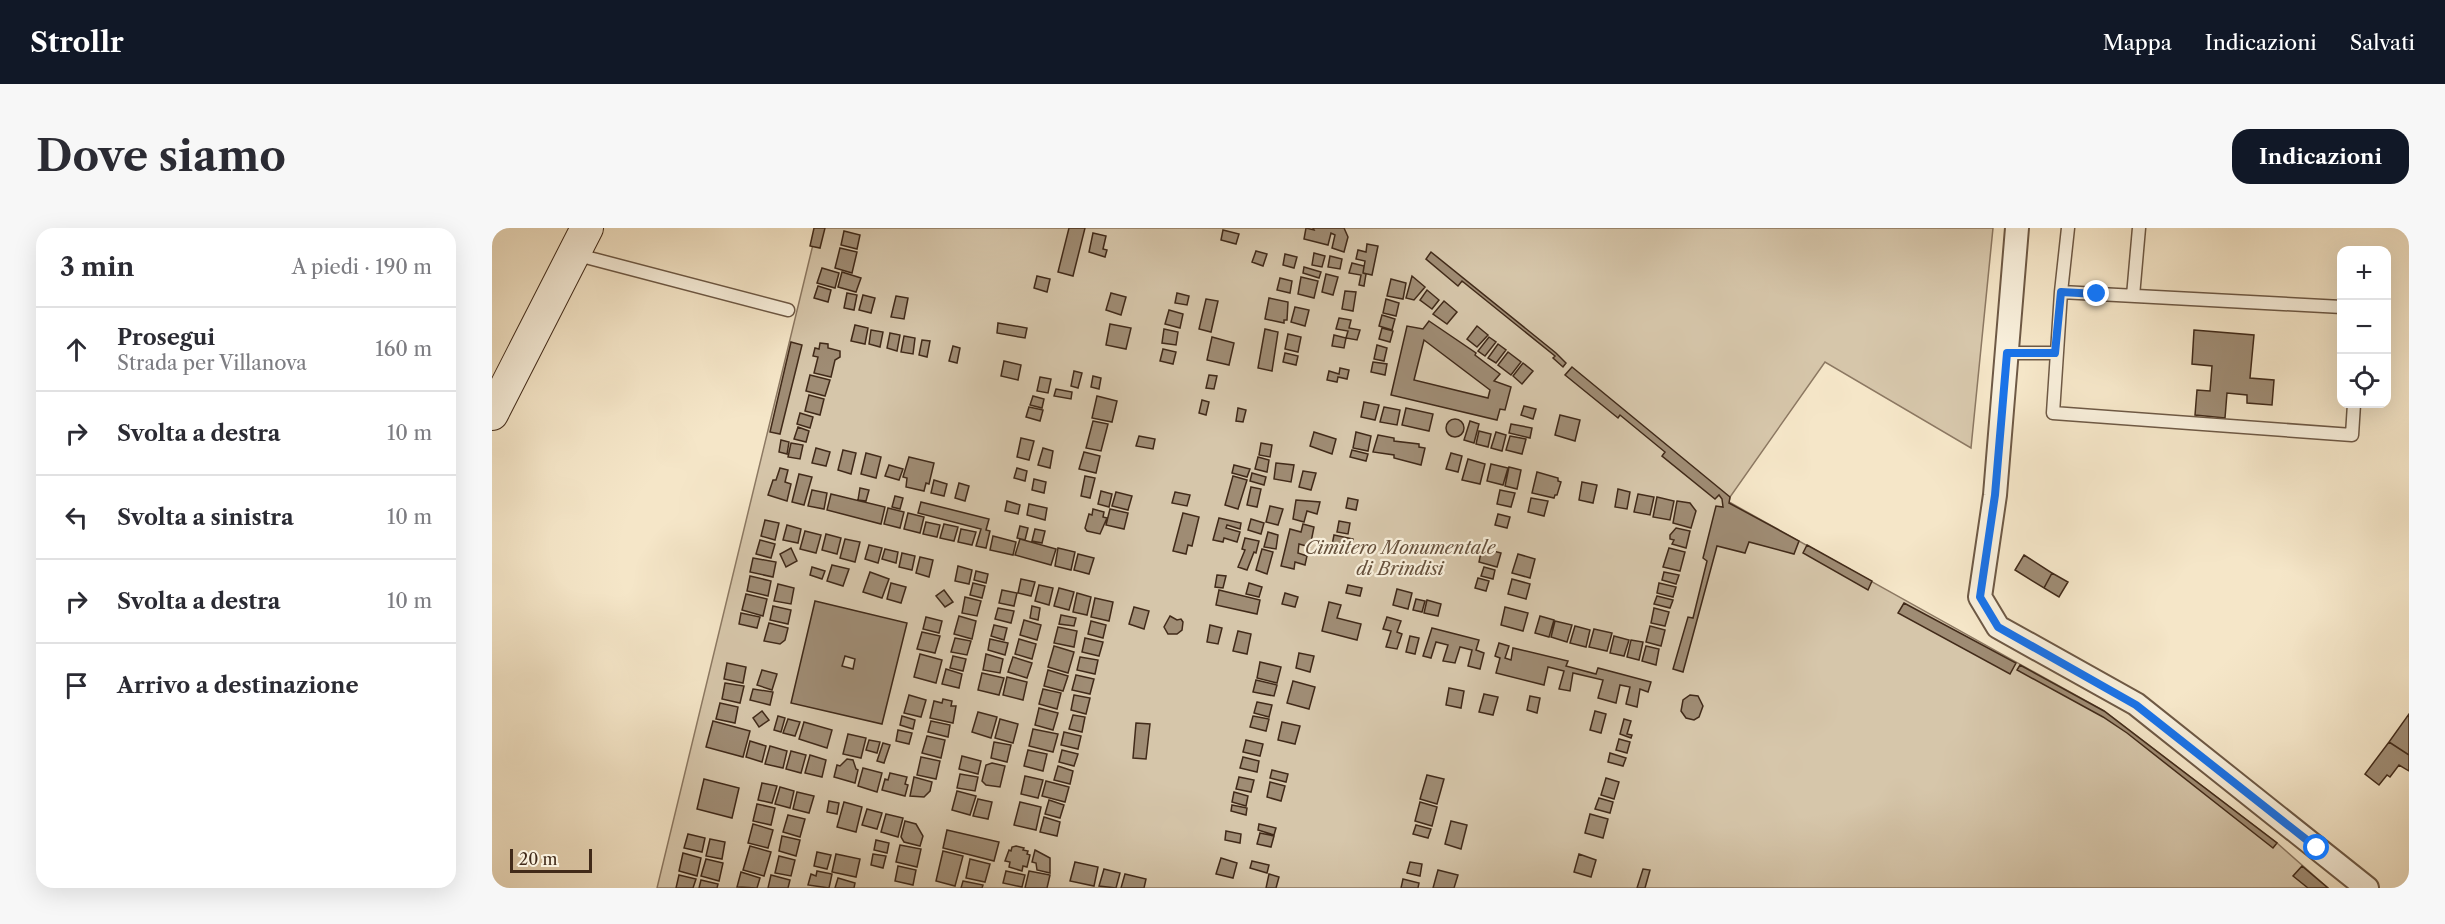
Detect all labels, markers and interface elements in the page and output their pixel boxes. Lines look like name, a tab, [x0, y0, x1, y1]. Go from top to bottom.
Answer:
text: Strollr	[30, 25, 124, 59]
text: Mappa	[2103, 30, 2172, 55]
text: Indicazioni	[2205, 30, 2317, 55]
text: Salvati	[2350, 30, 2415, 55]
button: Indicazioni	[2232, 129, 2409, 184]
text: Dove siamo	[36, 130, 286, 182]
map controls	[2337, 246, 2391, 408]
button: +	[2337, 246, 2391, 300]
text: 3 min	[60, 251, 134, 283]
text: A piedi · 190 m	[292, 255, 432, 279]
route end	[2083, 280, 2109, 306]
button: −	[2337, 300, 2391, 354]
text: Prosegui	[117, 324, 215, 351]
icon: ahead	[60, 333, 93, 366]
text: 160 m	[375, 337, 432, 361]
text: Strada per Villanova	[117, 351, 307, 375]
button: locate	[2337, 354, 2391, 408]
icon: right	[60, 417, 93, 450]
text: Svolta a destra	[117, 420, 280, 447]
text: 10 m	[387, 421, 432, 445]
icon: left	[60, 501, 93, 534]
text: Svolta a sinistra	[117, 504, 294, 531]
text: 10 m	[387, 505, 432, 529]
park label: Cimitero Monumentale di Brindisi	[1305, 537, 1497, 580]
icon: right	[60, 585, 93, 618]
text: Svolta a destra	[117, 588, 280, 615]
text: 10 m	[387, 589, 432, 613]
icon: arrive	[60, 669, 93, 702]
text: Arrivo a destinazione	[117, 672, 359, 699]
route start	[2303, 834, 2329, 860]
scale bar	[510, 846, 592, 874]
text: 20 m	[519, 849, 558, 869]

